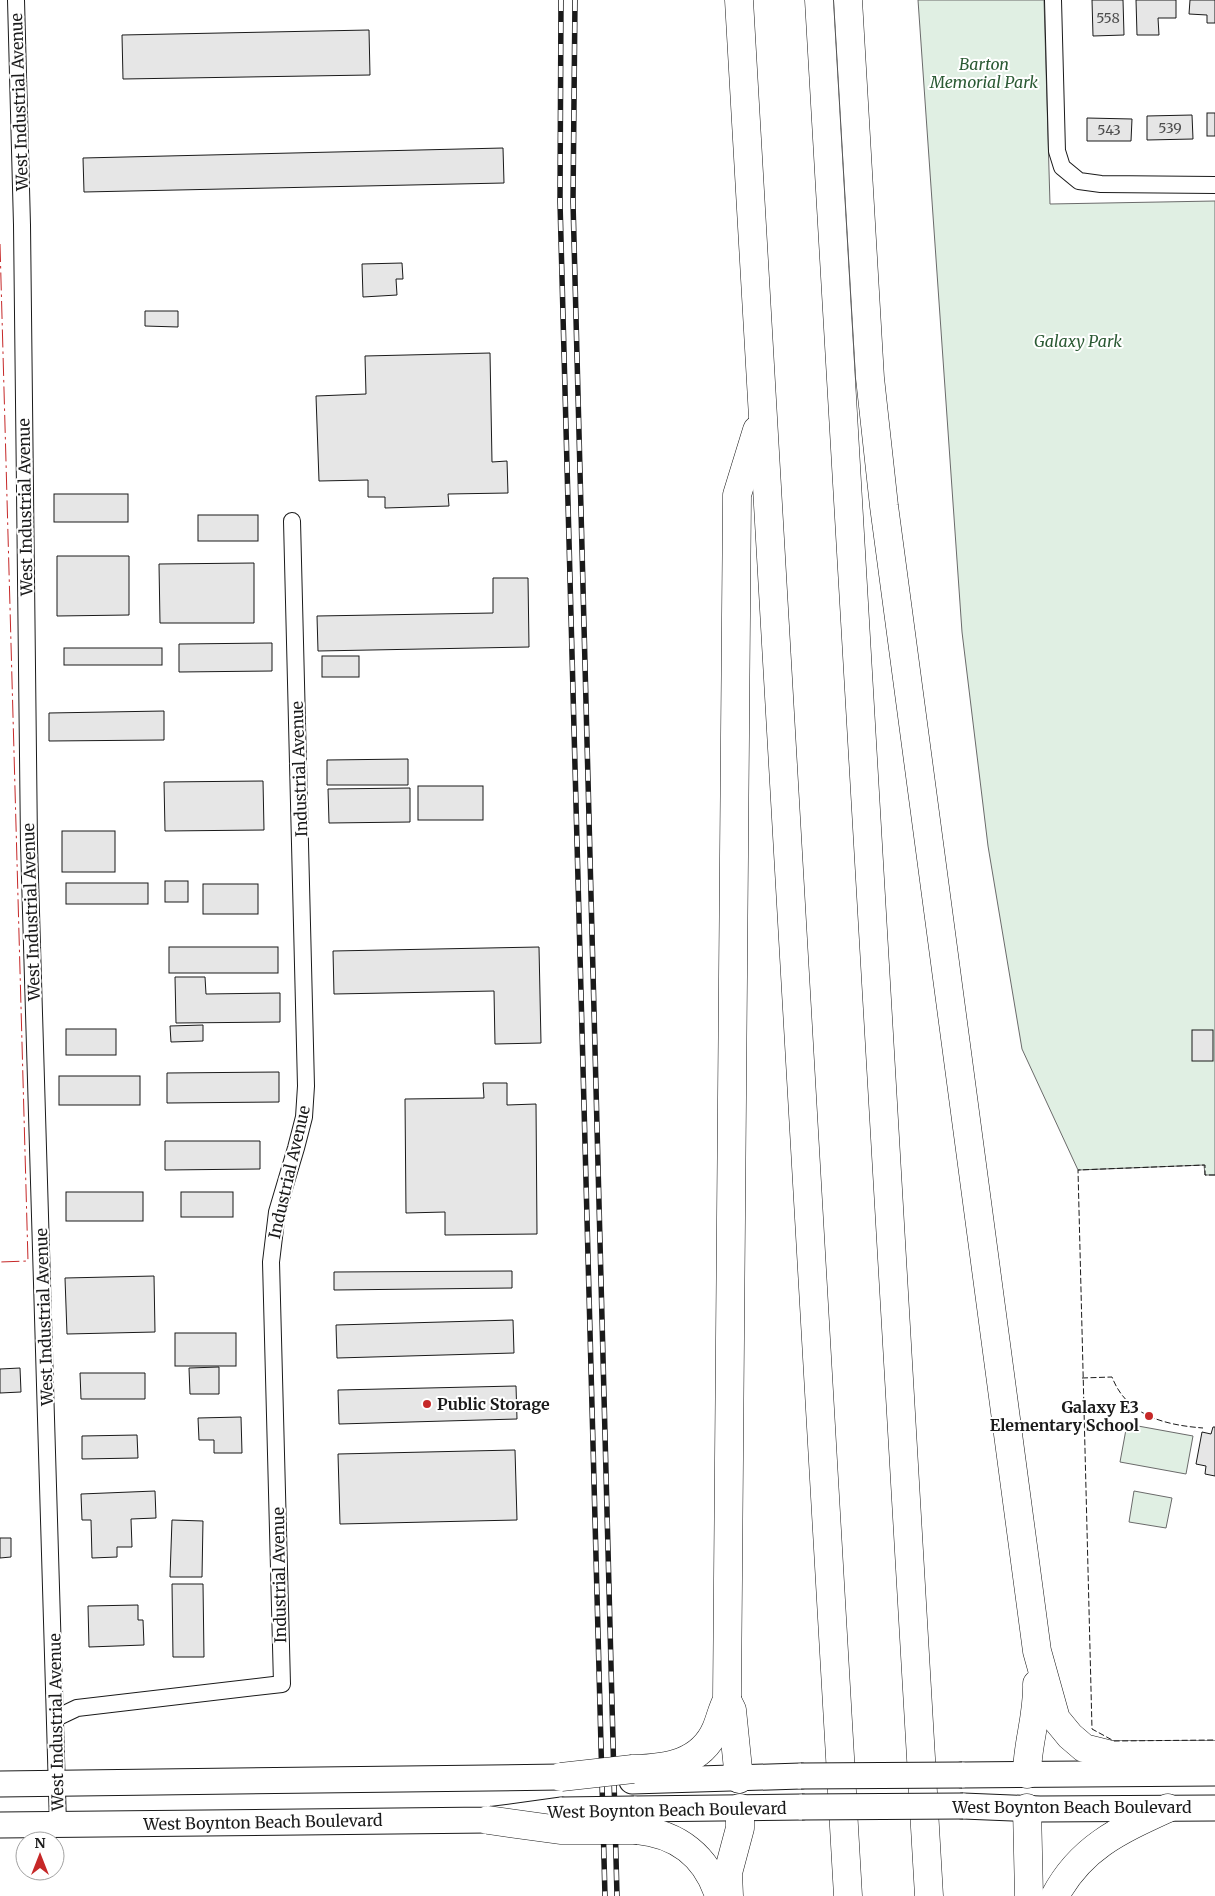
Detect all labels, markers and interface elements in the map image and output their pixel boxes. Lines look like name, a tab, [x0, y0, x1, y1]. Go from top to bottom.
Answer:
house number: 558	[1096, 9, 1120, 27]
street label: West Industrial Avenue	[6, 13, 32, 192]
park label: Barton Memorial Park	[929, 54, 1038, 92]
house number: 539	[1158, 119, 1182, 137]
house number: 543	[1097, 121, 1121, 139]
park label: Galaxy Park	[1034, 331, 1122, 351]
street label: West Industrial Avenue	[13, 418, 37, 597]
street label: Industrial Avenue	[287, 701, 311, 837]
street label: West Industrial Avenue	[18, 823, 44, 1002]
street label: Industrial Avenue	[264, 1103, 314, 1241]
street label: West Industrial Avenue	[31, 1228, 57, 1407]
place label: Public Storage	[437, 1394, 550, 1414]
place label: Galaxy E3 Elementary School	[990, 1397, 1139, 1435]
marker: Public Storage	[421, 1398, 433, 1410]
marker: Galaxy E3 Elementary School	[1143, 1410, 1155, 1422]
street label: Industrial Avenue	[268, 1507, 290, 1643]
street label: West Industrial Avenue	[44, 1633, 68, 1812]
street label: West Boynton Beach Boulevard	[951, 1797, 1192, 1817]
street label: West Boynton Beach Boulevard	[546, 1798, 787, 1822]
street label: West Boynton Beach Boulevard	[142, 1810, 383, 1834]
north arrow	[15, 1831, 65, 1881]
text: N	[34, 1834, 46, 1852]

